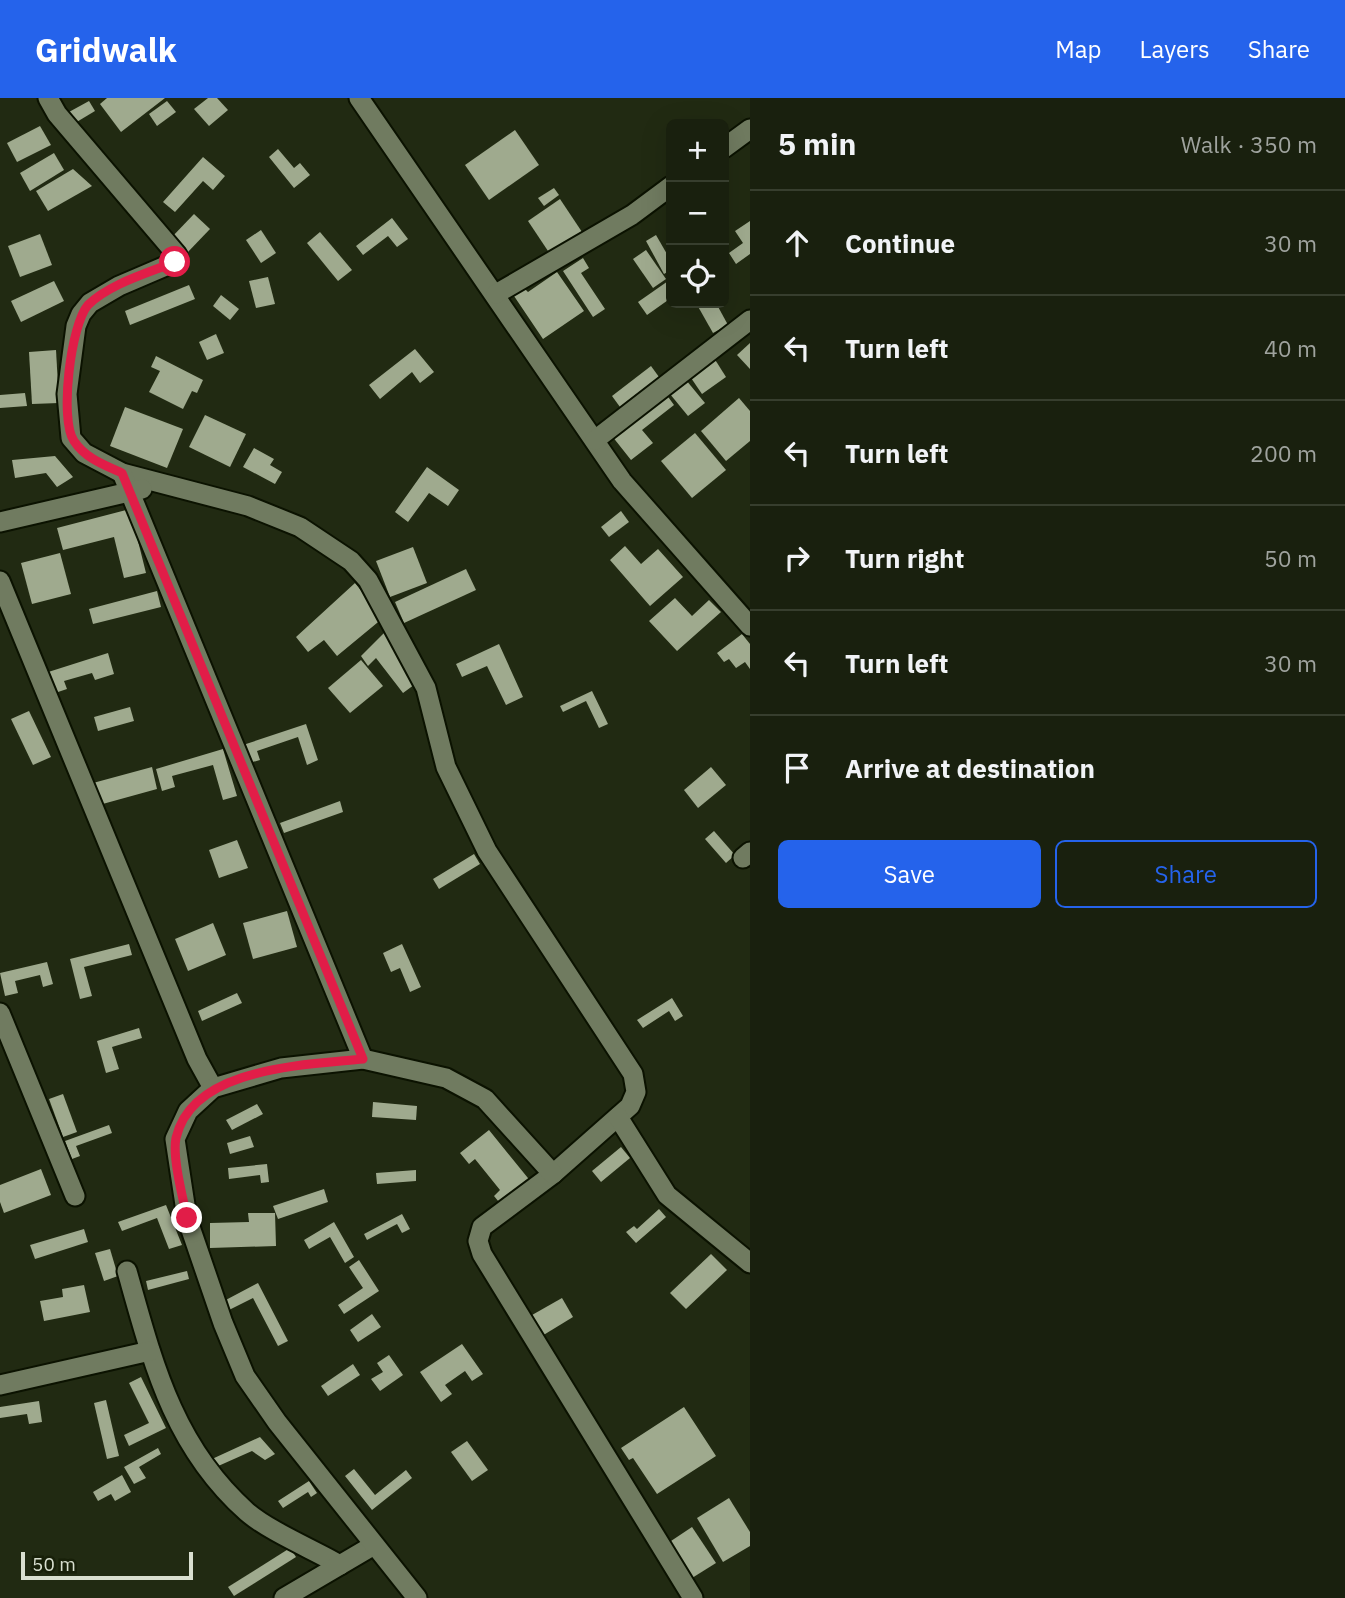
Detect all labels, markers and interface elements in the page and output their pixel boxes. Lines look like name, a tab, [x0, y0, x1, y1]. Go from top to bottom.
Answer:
text: Gridwalk	[35, 28, 177, 71]
text: Map	[1055, 33, 1102, 65]
text: Layers	[1140, 33, 1210, 65]
text: Share	[1248, 33, 1310, 65]
map controls	[666, 119, 729, 308]
button: +	[666, 119, 729, 182]
text: 5 min	[778, 124, 856, 163]
text: Walk · 350 m	[1181, 129, 1317, 159]
button: −	[666, 182, 729, 245]
icon: ahead	[778, 224, 816, 262]
text: Continue	[845, 226, 955, 260]
text: 30 m	[1264, 228, 1317, 258]
button: locate	[666, 245, 729, 308]
route start	[159, 246, 190, 277]
icon: left	[778, 329, 816, 367]
text: Turn left	[845, 331, 948, 365]
text: 40 m	[1264, 333, 1317, 363]
icon: left	[778, 434, 816, 472]
text: Turn left	[845, 436, 948, 470]
text: 200 m	[1250, 438, 1317, 468]
icon: right	[778, 539, 816, 577]
text: Turn right	[845, 541, 964, 575]
text: 50 m	[1264, 543, 1317, 573]
icon: left	[778, 644, 816, 682]
text: Turn left	[845, 646, 948, 680]
text: 30 m	[1264, 648, 1317, 678]
icon: arrive	[778, 749, 816, 787]
text: Arrive at destination	[845, 751, 1095, 785]
button: Save	[778, 840, 1041, 908]
button: Share	[1055, 840, 1317, 908]
route end	[171, 1202, 202, 1233]
scale bar	[21, 1549, 192, 1581]
text: 50 m	[32, 1552, 76, 1576]

